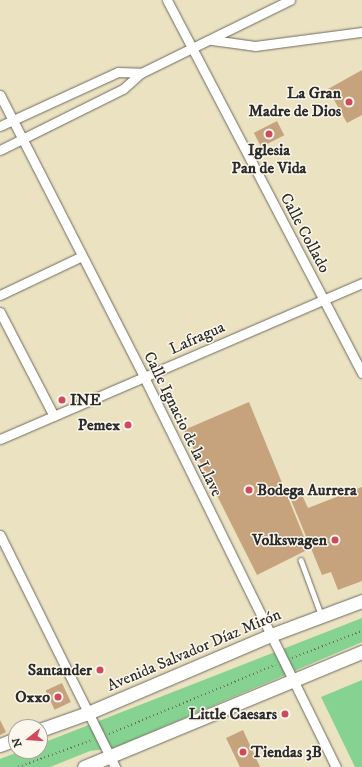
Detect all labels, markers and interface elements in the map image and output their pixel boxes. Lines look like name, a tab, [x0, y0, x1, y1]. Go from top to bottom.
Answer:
place label: La Gran Madre de Dios	[248, 83, 341, 121]
marker: La Gran Madre de Dios	[344, 97, 354, 107]
marker: Iglesia Pan de Vida	[264, 129, 274, 139]
place label: Iglesia Pan de Vida	[232, 140, 306, 178]
street label: Calle Collado	[276, 190, 334, 276]
street label: Lafragua	[166, 317, 228, 359]
street label: Calle Ignacio de la Llave	[140, 348, 226, 500]
place label: INE	[70, 390, 101, 410]
marker: INE	[57, 395, 67, 405]
place label: Pemex	[78, 415, 120, 435]
marker: Pemex	[123, 420, 133, 430]
place label: Bodega Aurrera	[257, 480, 357, 500]
marker: Bodega Aurrera	[244, 485, 254, 495]
place label: Volkswagen	[252, 530, 327, 550]
marker: Volkswagen	[330, 535, 340, 545]
street label: Avenida Salvador Díaz Mirón	[104, 605, 284, 695]
place label: Santander	[28, 660, 92, 680]
marker: Santander	[95, 665, 105, 675]
place label: Oxxo	[15, 687, 50, 707]
marker: Oxxo	[53, 692, 63, 702]
place label: Little Caesars	[189, 704, 277, 724]
marker: Little Caesars	[280, 709, 290, 719]
north arrow	[8, 719, 48, 759]
text: N	[9, 736, 25, 749]
place label: Tiendas 3B	[251, 742, 322, 762]
marker: Tiendas 3B	[238, 747, 248, 757]

